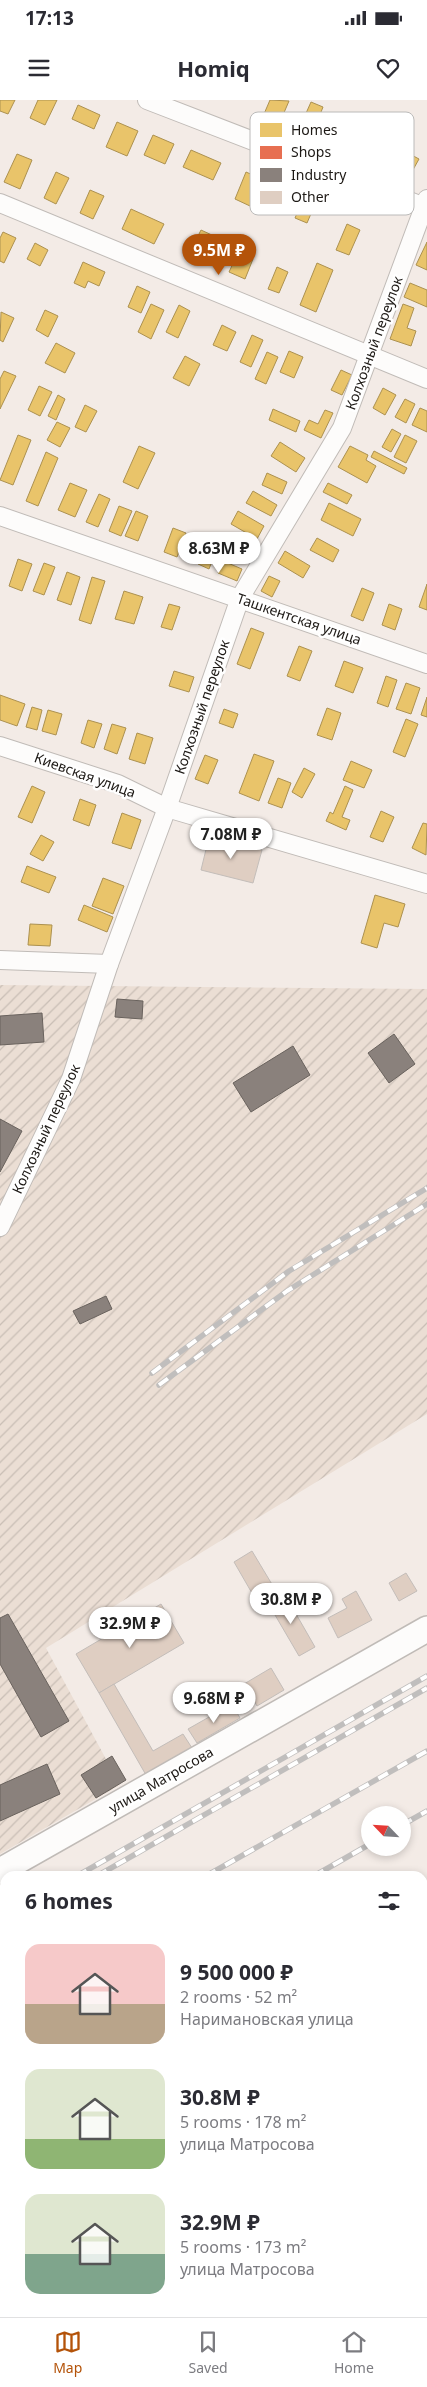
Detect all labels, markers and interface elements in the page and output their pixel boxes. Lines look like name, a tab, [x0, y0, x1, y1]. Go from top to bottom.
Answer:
text: 17:13	[25, 5, 74, 31]
text: Homiq	[177, 53, 250, 83]
icon: menu	[25, 54, 53, 82]
icon: heart	[374, 54, 402, 82]
legend	[250, 112, 414, 215]
text: Homes	[291, 120, 338, 139]
text: Shops	[291, 142, 331, 161]
text: Industry	[291, 165, 347, 184]
text: Other	[291, 187, 330, 206]
pin: 9.5M ₽	[178, 234, 260, 276]
text: 9.5M ₽	[193, 239, 245, 261]
street label: Колхозный переулок	[340, 273, 407, 412]
pin: 8.63M ₽	[173, 532, 265, 574]
text: 8.63M ₽	[189, 537, 249, 559]
street label: Ташкентская улица	[234, 588, 364, 649]
street label: Колхозный переулок	[170, 637, 234, 777]
street label: Киевская улица	[32, 747, 138, 802]
pin: 7.08M ₽	[185, 818, 277, 860]
text: 7.08M ₽	[201, 823, 261, 845]
street label: Колхозный переулок	[7, 1060, 84, 1197]
pin: 30.8M ₽	[245, 1582, 337, 1625]
text: 30.8M ₽	[261, 1588, 321, 1610]
pin: 32.9M ₽	[84, 1606, 176, 1649]
text: 32.9M ₽	[100, 1612, 160, 1634]
pin: 9.68M ₽	[168, 1682, 260, 1724]
text: 9.68M ₽	[184, 1687, 244, 1709]
street label: улица Матросова	[105, 1742, 217, 1817]
north arrow	[361, 1806, 411, 1856]
map controls	[361, 1806, 411, 1856]
text: 6 homes	[25, 1887, 113, 1915]
icon: filters	[375, 1887, 403, 1915]
text: 9 500 000 ₽	[180, 1958, 293, 1986]
icon: home	[65, 1964, 125, 2024]
text: 2 rooms · 52 m²	[180, 1986, 297, 2008]
text: Наримановская улица	[180, 2008, 354, 2030]
text: 30.8M ₽	[180, 2083, 260, 2111]
icon: home	[65, 2089, 125, 2149]
text: 5 rooms · 178 m²	[180, 2111, 306, 2133]
text: улица Матросова	[180, 2133, 315, 2155]
text: 32.9M ₽	[180, 2208, 260, 2236]
icon: home	[65, 2214, 125, 2274]
text: 5 rooms · 173 m²	[180, 2236, 306, 2258]
text: улица Матросова	[180, 2258, 315, 2280]
tab: Map	[53, 2328, 82, 2377]
tab: Saved	[189, 2328, 228, 2377]
tab: Home	[334, 2328, 374, 2377]

